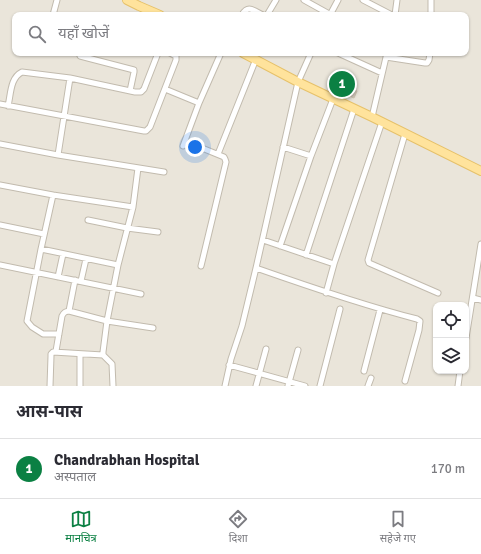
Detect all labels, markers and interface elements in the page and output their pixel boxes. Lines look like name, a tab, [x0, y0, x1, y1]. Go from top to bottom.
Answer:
search box	[12, 12, 469, 56]
icon: search	[26, 23, 48, 45]
text: यहाँ खोजें	[58, 24, 109, 42]
pin: 1	[329, 69, 355, 99]
your location	[185, 137, 205, 157]
map controls	[433, 302, 469, 374]
button: locate	[433, 302, 469, 338]
button: layers	[433, 338, 469, 374]
text: आस-पास	[16, 401, 82, 422]
text: Chandrabhan Hospital	[54, 451, 199, 469]
text: 1	[25, 461, 33, 477]
text: 170 m	[431, 461, 465, 477]
text: अस्पताल	[54, 469, 96, 485]
tab: मानचित्र	[65, 508, 97, 546]
tab: दिशा	[227, 508, 249, 546]
tab: सहेजे गए	[380, 508, 416, 546]

